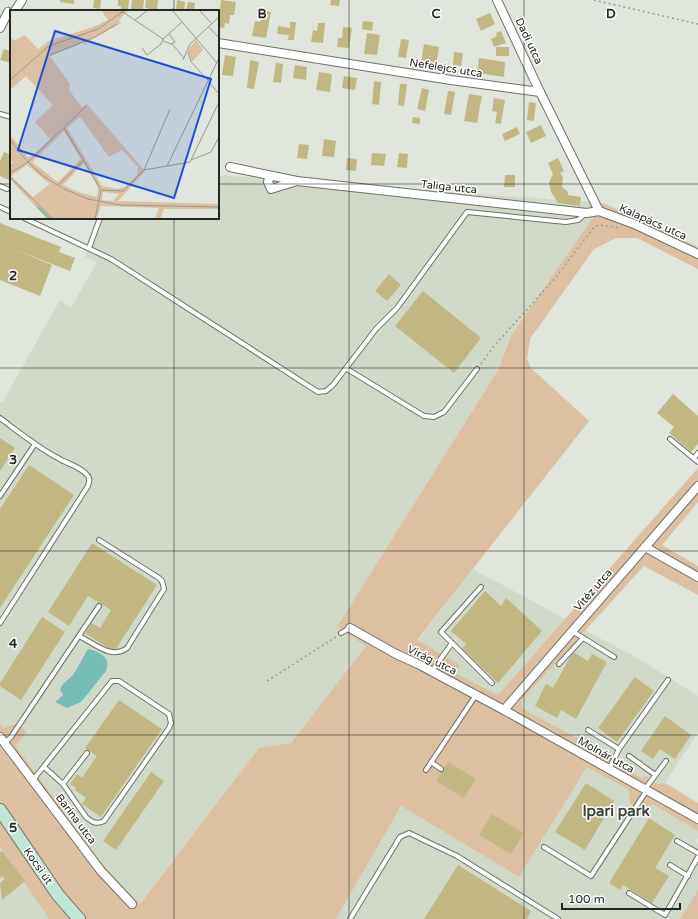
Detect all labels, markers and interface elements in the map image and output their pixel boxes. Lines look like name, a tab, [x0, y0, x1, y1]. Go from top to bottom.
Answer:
text: B	[257, 6, 267, 22]
text: C	[431, 6, 441, 22]
text: D	[606, 6, 616, 22]
inset map	[10, 10, 219, 219]
street label: Dadi utca	[513, 16, 545, 66]
street label: Nefelejcs utca	[409, 56, 483, 80]
street label: Taliga utca	[420, 178, 478, 196]
street label: Kalapács utca	[617, 201, 689, 243]
text: 2	[9, 268, 17, 284]
text: 3	[9, 452, 17, 468]
street label: Vitéz utca	[571, 566, 615, 614]
text: 4	[9, 636, 18, 652]
street label: Virág utca	[405, 642, 459, 678]
street label: Molnár utca	[575, 734, 637, 776]
street label: Barina utca	[53, 791, 99, 847]
district label: Ipari park	[582, 802, 650, 821]
text: 5	[9, 820, 17, 836]
street label: Kocsi út	[21, 845, 55, 887]
scale bar	[562, 885, 680, 911]
text: 100 m	[568, 892, 605, 906]

